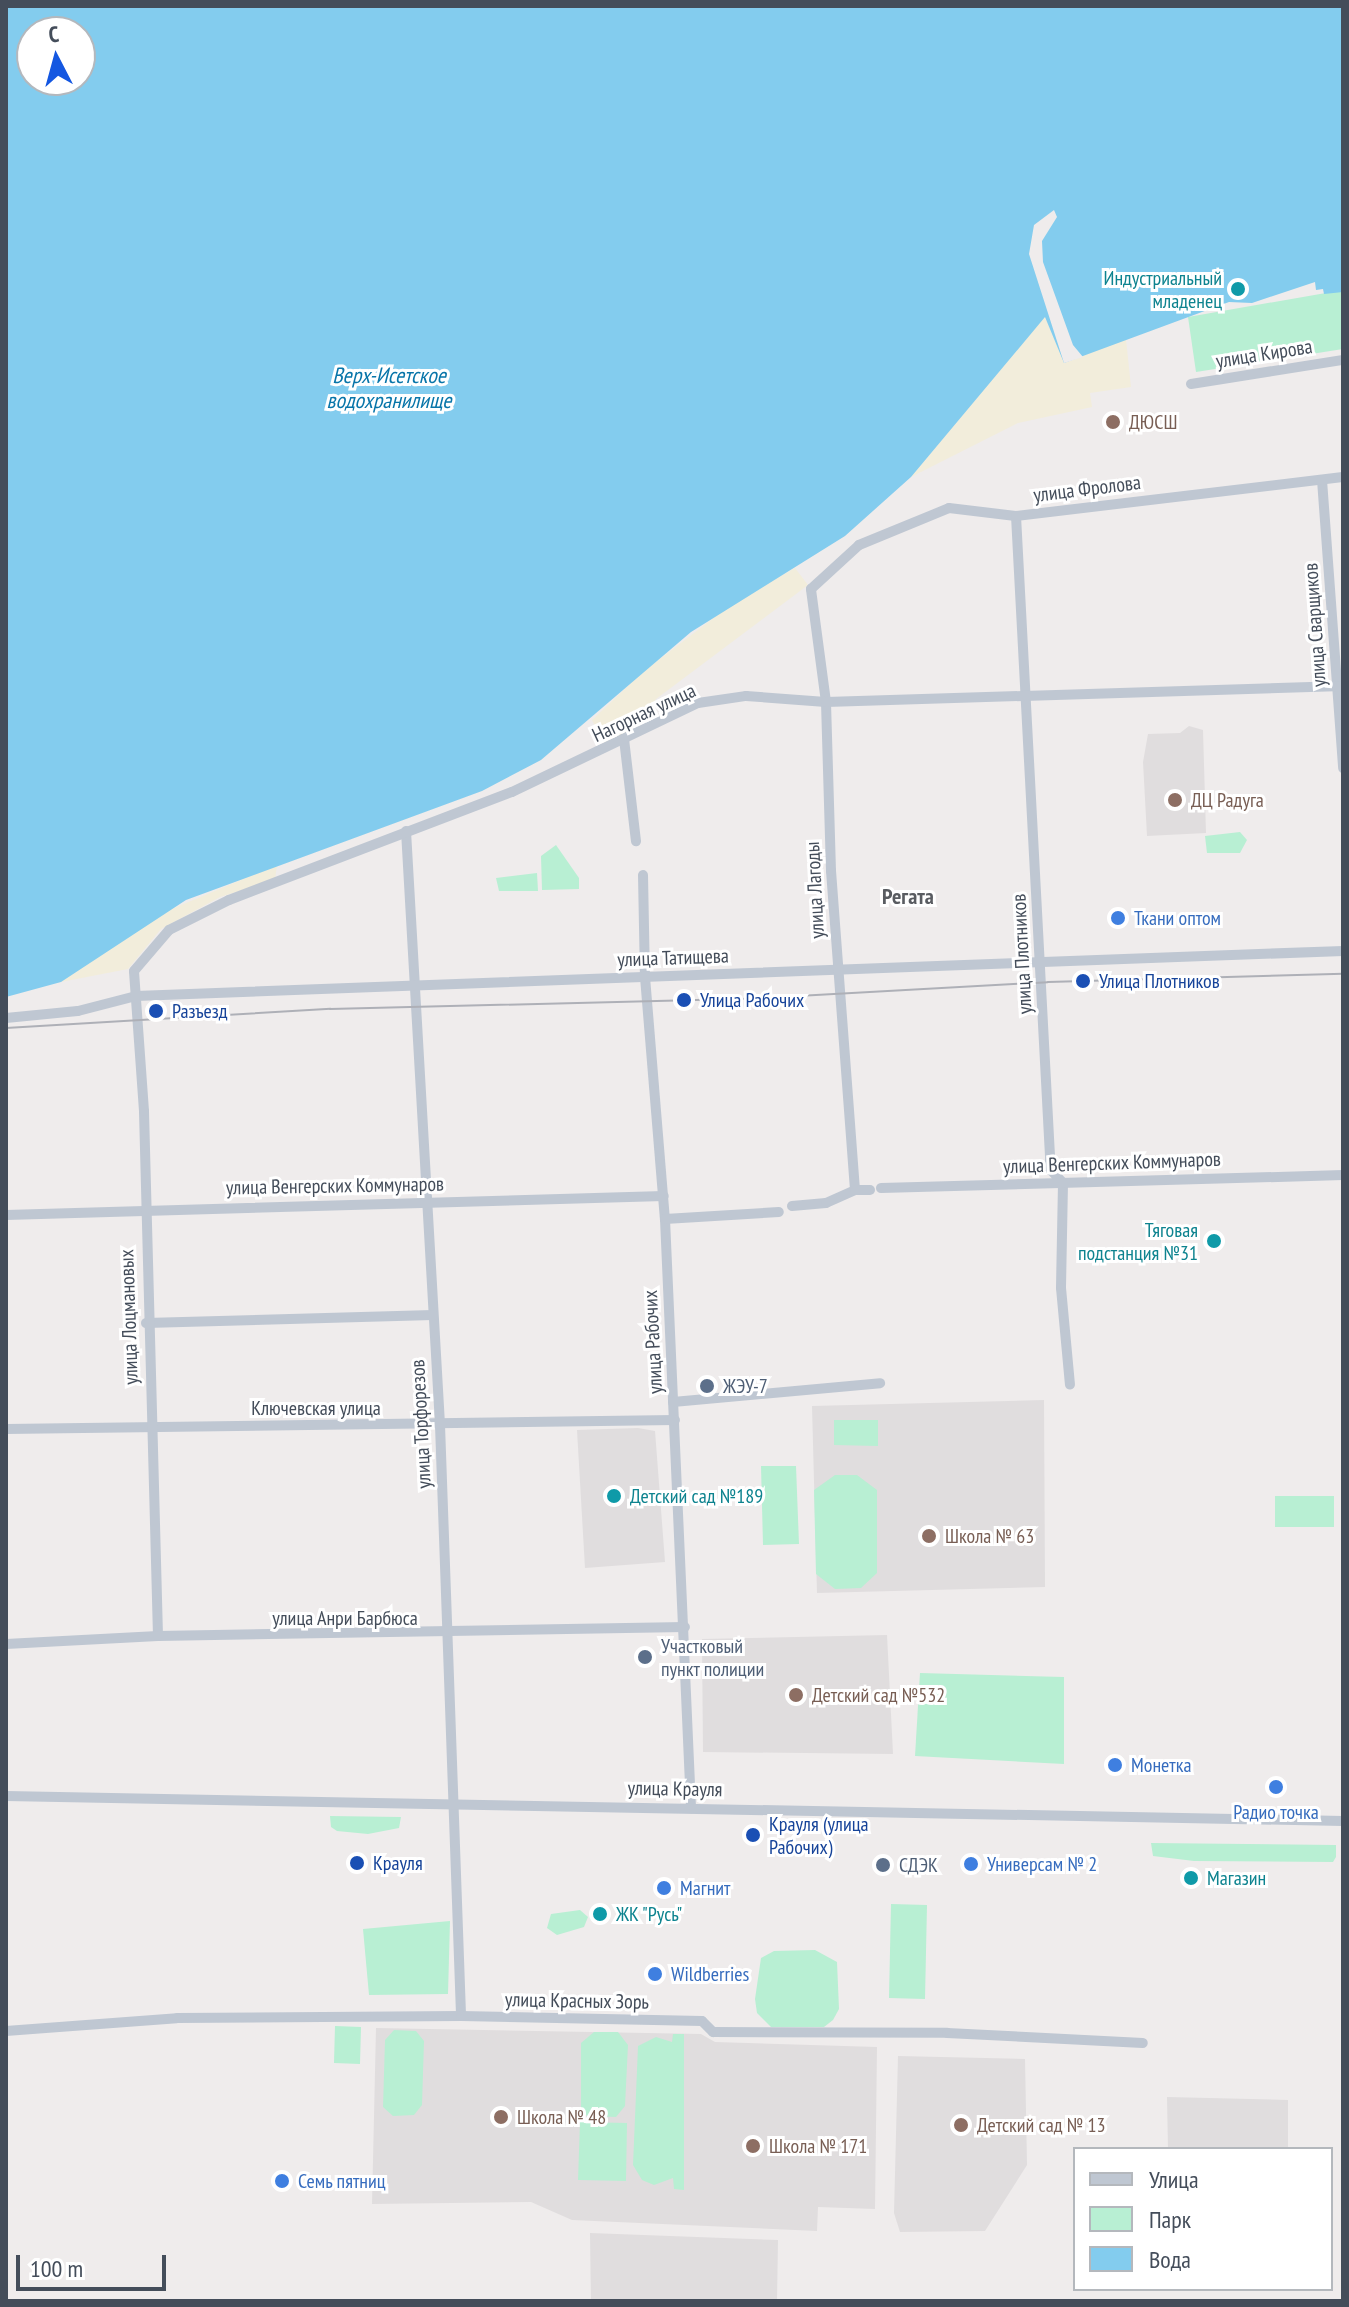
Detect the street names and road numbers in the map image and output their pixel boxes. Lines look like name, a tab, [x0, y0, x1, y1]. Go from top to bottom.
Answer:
street label: улица Кирова	[1214, 335, 1314, 373]
street label: улица Фролова	[1032, 471, 1142, 507]
street label: улица Сварщиков	[1299, 562, 1331, 688]
street label: Нагорная улица	[588, 679, 700, 747]
street label: улица Лагоды	[800, 841, 830, 939]
street label: улица Плотников	[1007, 893, 1037, 1015]
street label: улица Татищева	[617, 944, 729, 972]
street label: улица Венгерских Коммунаров	[1002, 1147, 1222, 1179]
street label: улица Венгерских Коммунаров	[226, 1172, 444, 1200]
street label: улица Лоцмановых	[115, 1249, 143, 1385]
street label: улица Рабочих	[638, 1289, 668, 1395]
street label: улица Торфорезов	[406, 1359, 436, 1489]
street label: Ключевская улица	[251, 1396, 381, 1420]
street label: улица Анри Барбюса	[272, 1606, 418, 1630]
street label: улица Крауля	[627, 1776, 723, 1802]
street label: улица Красных Зорь	[505, 1988, 649, 2014]

